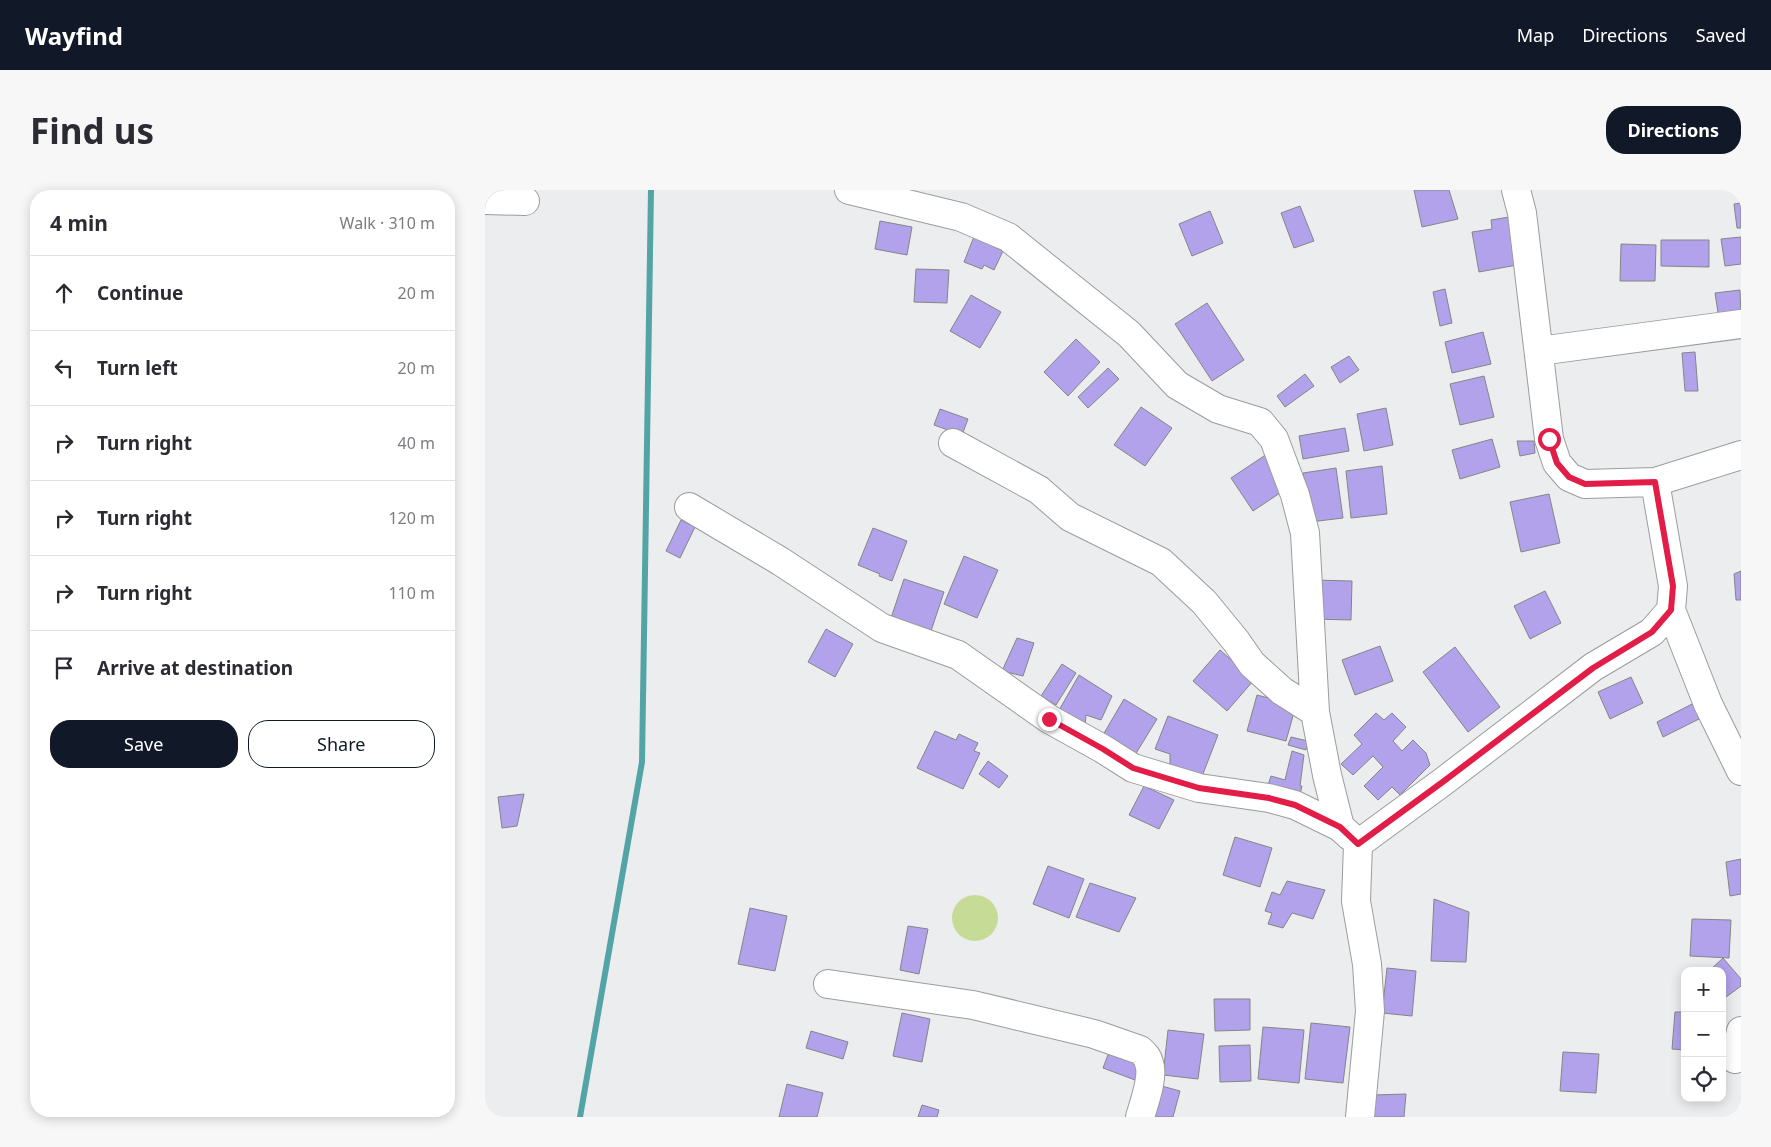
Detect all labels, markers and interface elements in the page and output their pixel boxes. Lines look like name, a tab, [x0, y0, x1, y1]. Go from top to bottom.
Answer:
text: Wayfind	[25, 19, 123, 52]
text: Map	[1517, 23, 1554, 47]
text: Directions	[1582, 23, 1668, 47]
text: Saved	[1696, 23, 1746, 47]
button: Directions	[1606, 106, 1741, 154]
text: Find us	[30, 107, 154, 154]
text: 4 min	[50, 209, 108, 237]
text: Walk · 310 m	[340, 212, 435, 234]
icon: ahead	[50, 279, 78, 307]
text: Continue	[97, 280, 183, 306]
text: 20 m	[398, 282, 435, 304]
icon: left	[50, 354, 78, 382]
text: Turn left	[97, 355, 178, 381]
text: 20 m	[398, 357, 435, 379]
route start	[1538, 428, 1561, 451]
icon: right	[50, 429, 78, 457]
text: Turn right	[97, 430, 192, 456]
text: 40 m	[398, 432, 435, 454]
icon: right	[50, 504, 78, 532]
text: Turn right	[97, 505, 192, 531]
text: 120 m	[388, 507, 435, 529]
icon: right	[50, 579, 78, 607]
text: Turn right	[97, 580, 192, 606]
text: 110 m	[388, 582, 435, 604]
icon: arrive	[50, 654, 78, 682]
text: Arrive at destination	[97, 655, 293, 681]
route end	[1038, 708, 1061, 731]
button: Save	[50, 720, 238, 768]
button: Share	[248, 720, 435, 768]
map controls	[1681, 967, 1726, 1102]
button: +	[1681, 967, 1726, 1012]
button: −	[1681, 1012, 1726, 1057]
button: locate	[1681, 1057, 1726, 1102]

